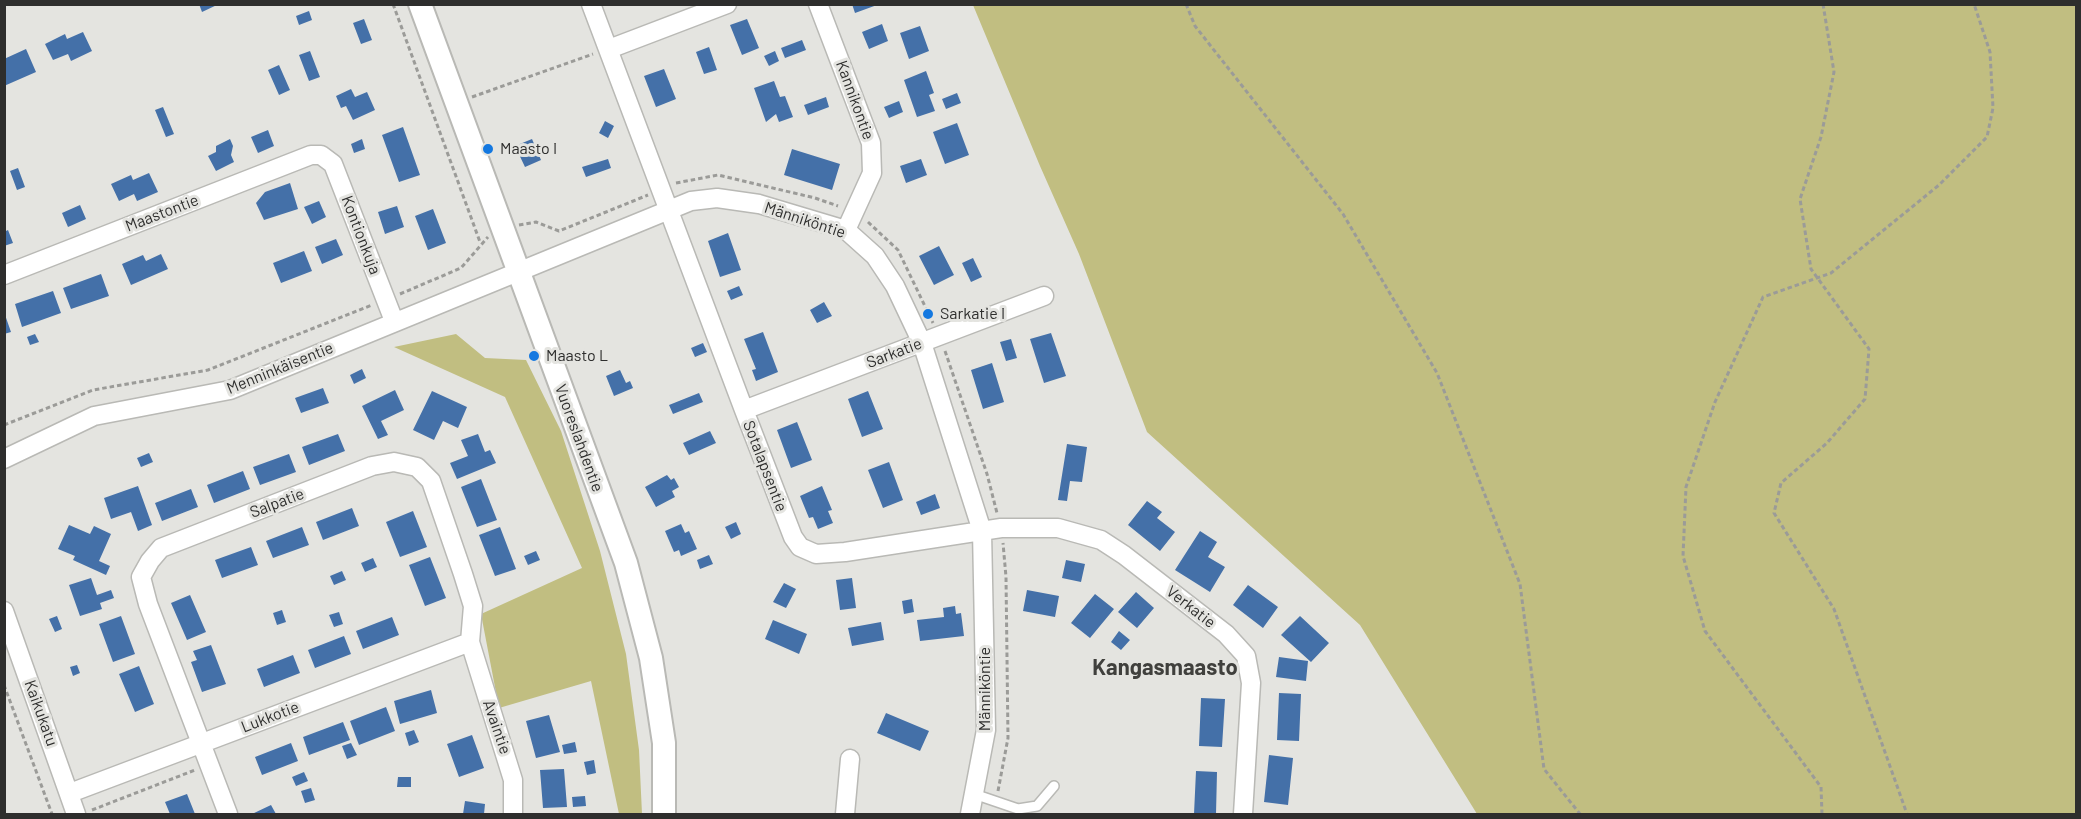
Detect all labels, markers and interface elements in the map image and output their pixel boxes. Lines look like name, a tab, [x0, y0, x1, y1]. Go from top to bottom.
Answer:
street label: Kannikontie	[832, 58, 878, 142]
place label: Maasto I	[500, 139, 557, 159]
marker: Maasto I	[481, 142, 495, 156]
street label: Maastontie	[123, 190, 201, 236]
street label: Kontionkuja	[337, 193, 385, 277]
street label: Männiköntie	[762, 198, 848, 242]
place label: Sarkatie I	[940, 304, 1005, 324]
marker: Sarkatie I	[921, 307, 935, 321]
street label: Sarkatie	[864, 334, 924, 372]
street label: Menninkäisentie	[224, 338, 336, 398]
place label: Maasto L	[546, 346, 608, 366]
marker: Maasto L	[527, 349, 541, 363]
street label: Vuoreslahdentie	[551, 382, 607, 494]
street label: Sotalapsentie	[739, 418, 791, 514]
street label: Salpatie	[247, 484, 307, 522]
street label: Verkatie	[1162, 582, 1220, 632]
street label: Männiköntie	[975, 647, 995, 731]
district label: Kangasmaasto	[1092, 655, 1238, 681]
street label: Kaikukatu	[20, 677, 62, 749]
street label: Lukkotie	[238, 697, 302, 737]
street label: Avaintie	[479, 697, 515, 757]

